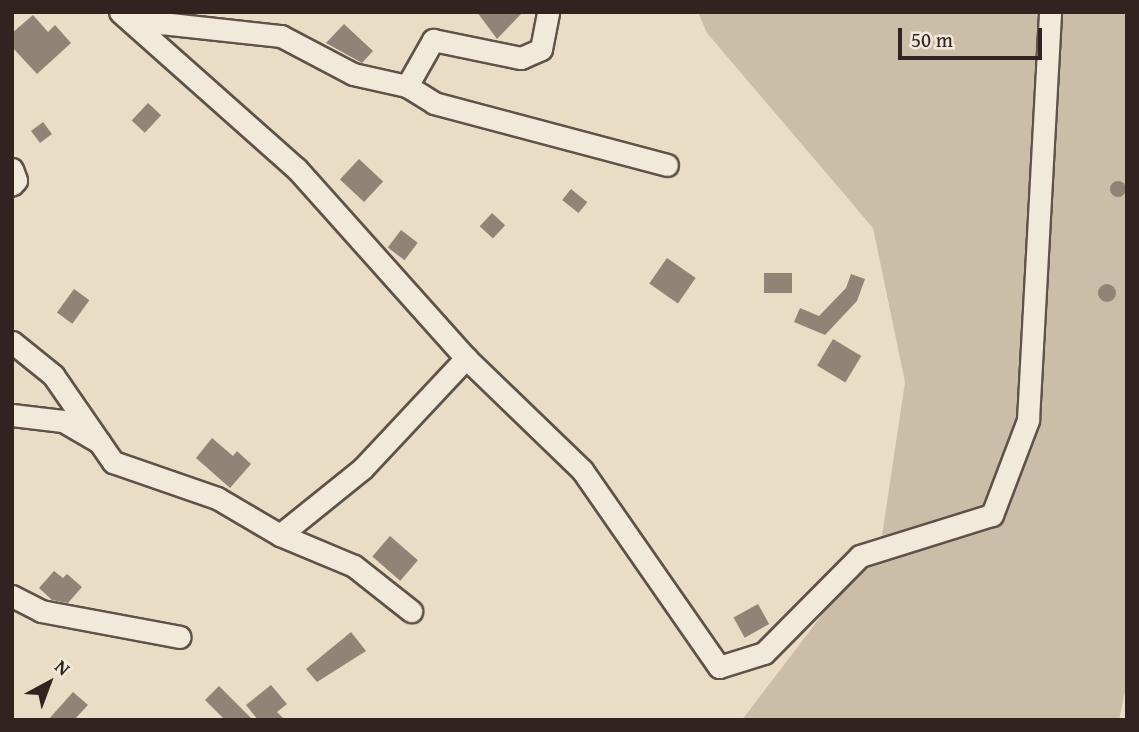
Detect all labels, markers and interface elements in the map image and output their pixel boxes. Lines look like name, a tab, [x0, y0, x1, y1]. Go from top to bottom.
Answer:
scale bar	[901, 14, 1044, 58]
text: 50 m	[911, 24, 953, 55]
north arrow	[14, 648, 84, 718]
text: N	[49, 652, 77, 682]

